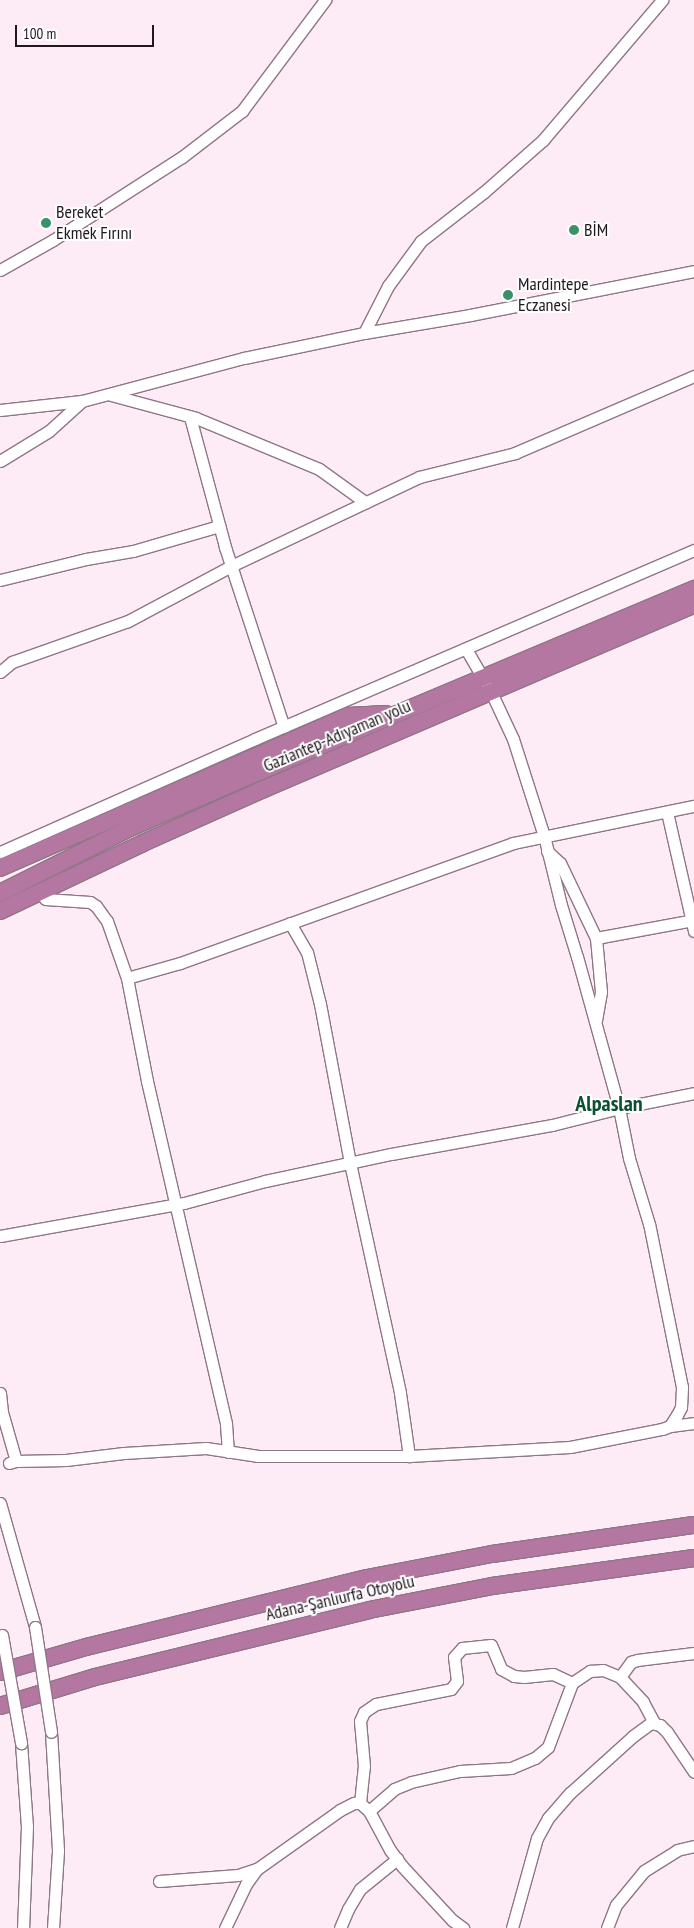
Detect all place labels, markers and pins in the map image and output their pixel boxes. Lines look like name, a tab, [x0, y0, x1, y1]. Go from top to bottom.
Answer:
place label: Bereket Ekmek Fırını	[56, 202, 133, 244]
marker: Bereket Ekmek Fırını	[40, 217, 52, 229]
place label: BİM	[584, 219, 608, 241]
marker: BİM	[568, 224, 580, 236]
place label: Mardintepe Eczanesi	[518, 274, 589, 316]
marker: Mardintepe Eczanesi	[502, 289, 514, 301]

